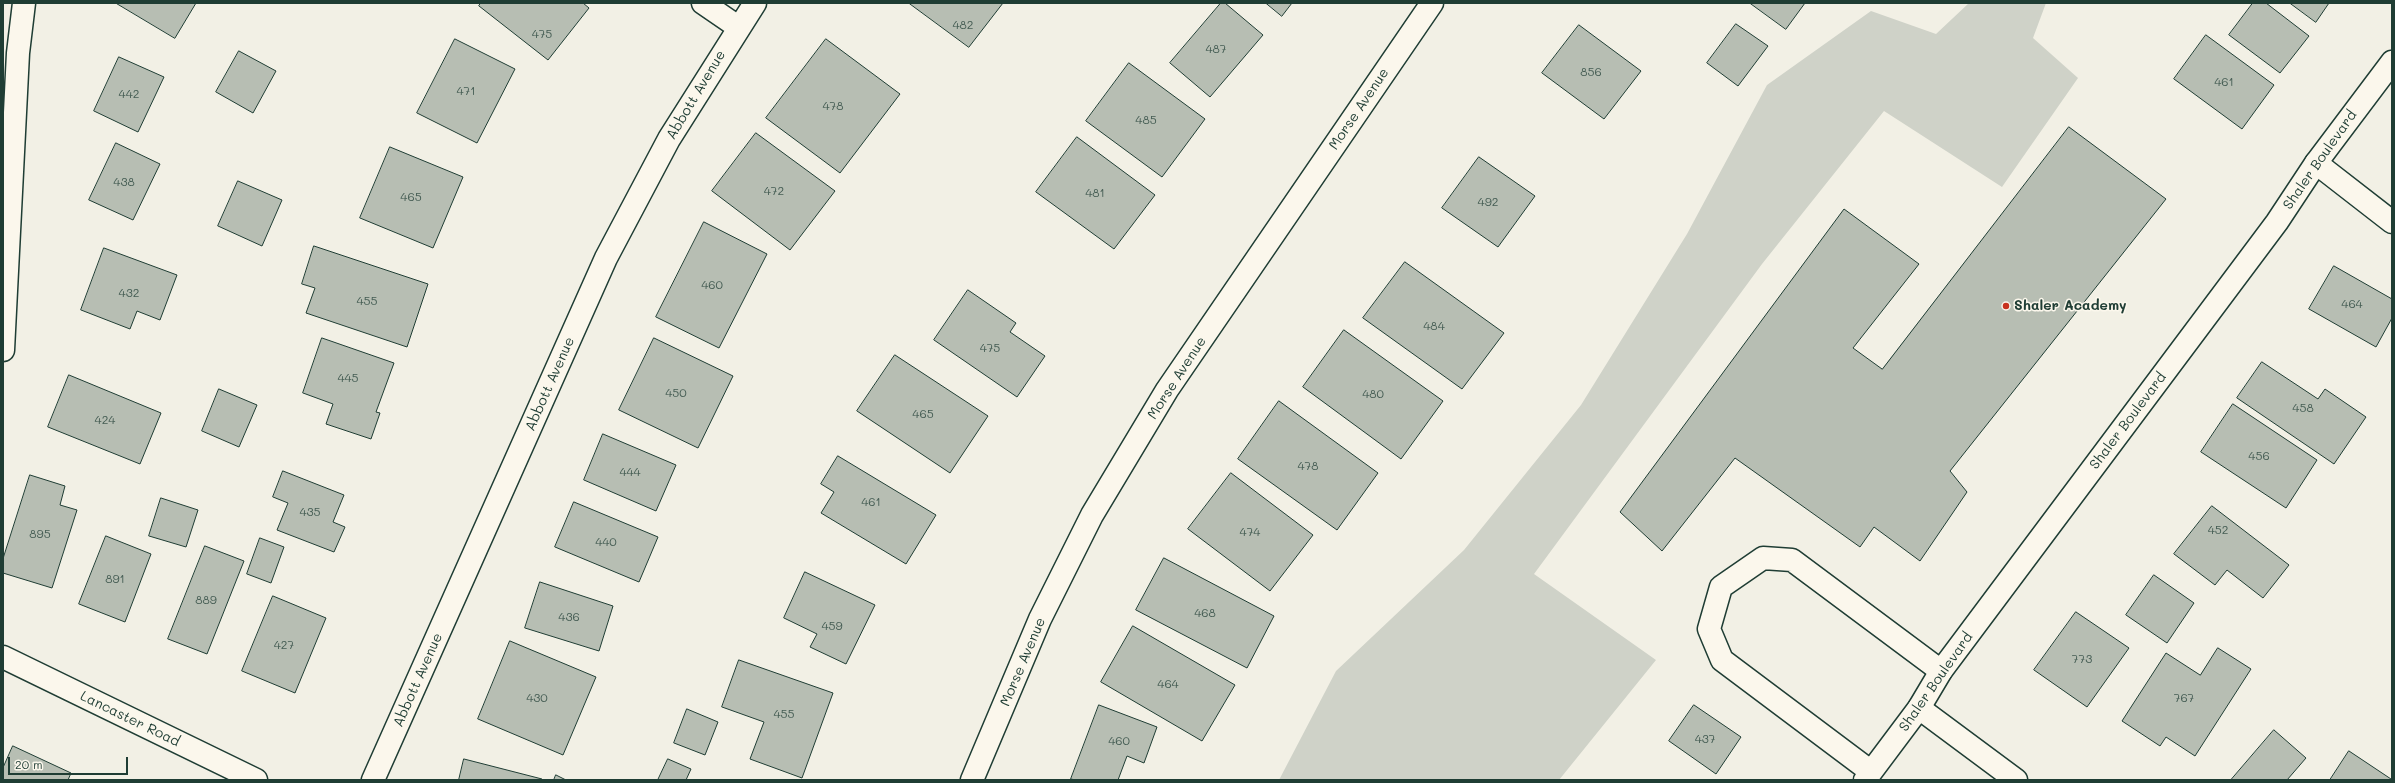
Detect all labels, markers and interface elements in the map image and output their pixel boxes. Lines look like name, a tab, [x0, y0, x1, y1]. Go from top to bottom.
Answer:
house number: 482	[953, 18, 973, 32]
house number: 475	[532, 27, 552, 41]
house number: 487	[1206, 42, 1226, 56]
street label: Abbott Avenue	[663, 47, 729, 143]
street label: Morse Avenue	[1326, 65, 1392, 153]
house number: 856	[1580, 65, 1602, 79]
house number: 461	[2214, 75, 2234, 89]
house number: 471	[456, 84, 476, 98]
house number: 442	[119, 87, 139, 101]
house number: 478	[823, 99, 843, 113]
street label: Shaler Boulevard	[2280, 107, 2360, 213]
house number: 485	[1135, 113, 1157, 127]
house number: 438	[113, 175, 135, 189]
house number: 472	[764, 184, 784, 198]
house number: 481	[1085, 186, 1105, 200]
house number: 465	[400, 190, 422, 204]
house number: 492	[1478, 195, 1498, 209]
house number: 460	[701, 278, 723, 292]
house number: 432	[119, 286, 139, 300]
house number: 455	[356, 294, 378, 308]
house number: 464	[2341, 297, 2363, 311]
place label: Shaler Academy	[2014, 298, 2127, 314]
marker: Shaler Academy	[2001, 301, 2011, 311]
house number: 484	[1423, 319, 1445, 333]
street label: Abbott Avenue	[522, 334, 578, 434]
street label: Morse Avenue	[1144, 334, 1210, 422]
house number: 475	[980, 341, 1000, 355]
street label: Shaler Boulevard	[2086, 369, 2170, 473]
house number: 445	[337, 371, 359, 385]
house number: 450	[665, 386, 687, 400]
house number: 480	[1362, 387, 1384, 401]
house number: 458	[2292, 401, 2314, 415]
house number: 465	[912, 407, 934, 421]
house number: 424	[95, 413, 115, 427]
house number: 456	[2248, 449, 2270, 463]
house number: 478	[1298, 459, 1318, 473]
house number: 444	[619, 465, 641, 479]
house number: 461	[861, 495, 881, 509]
house number: 435	[299, 505, 321, 519]
house number: 452	[2208, 523, 2228, 537]
house number: 474	[1240, 525, 1260, 539]
house number: 895	[29, 527, 51, 541]
house number: 440	[595, 535, 617, 549]
house number: 891	[105, 572, 125, 586]
house number: 889	[195, 593, 217, 607]
house number: 468	[1194, 606, 1216, 620]
house number: 436	[558, 610, 580, 624]
street label: Morse Avenue	[997, 615, 1049, 709]
house number: 459	[821, 619, 843, 633]
street label: Shaler Boulevard	[1896, 629, 1976, 735]
street label: Abbott Avenue	[390, 630, 446, 730]
house number: 427	[274, 638, 294, 652]
house number: 773	[2072, 652, 2092, 666]
house number: 464	[1157, 677, 1179, 691]
street label: Lancaster Road	[77, 688, 183, 750]
house number: 430	[526, 691, 548, 705]
house number: 767	[2174, 691, 2194, 705]
house number: 455	[773, 707, 795, 721]
house number: 437	[1695, 732, 1715, 746]
house number: 460	[1108, 734, 1130, 748]
scale bar	[10, 749, 130, 775]
text: 20 m	[15, 756, 43, 772]

